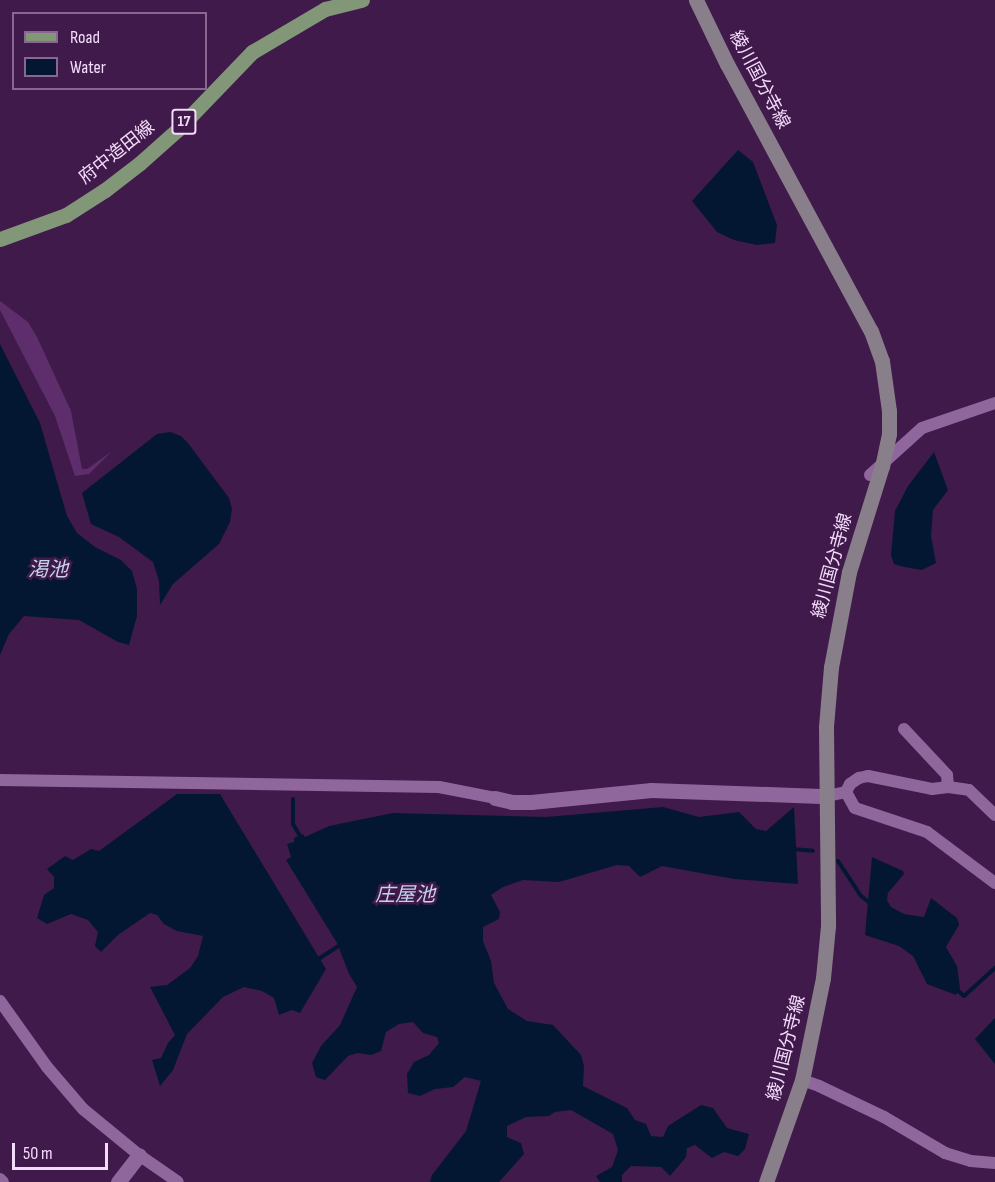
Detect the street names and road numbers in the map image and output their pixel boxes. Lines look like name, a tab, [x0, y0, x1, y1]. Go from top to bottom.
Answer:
street label: 綾川国分寺線	[724, 27, 794, 133]
road number: 17	[170, 109, 198, 135]
street label: 府中造田線	[75, 117, 159, 189]
street label: 綾川国分寺線	[809, 511, 857, 621]
street label: 綾川国分寺線	[763, 993, 811, 1103]

